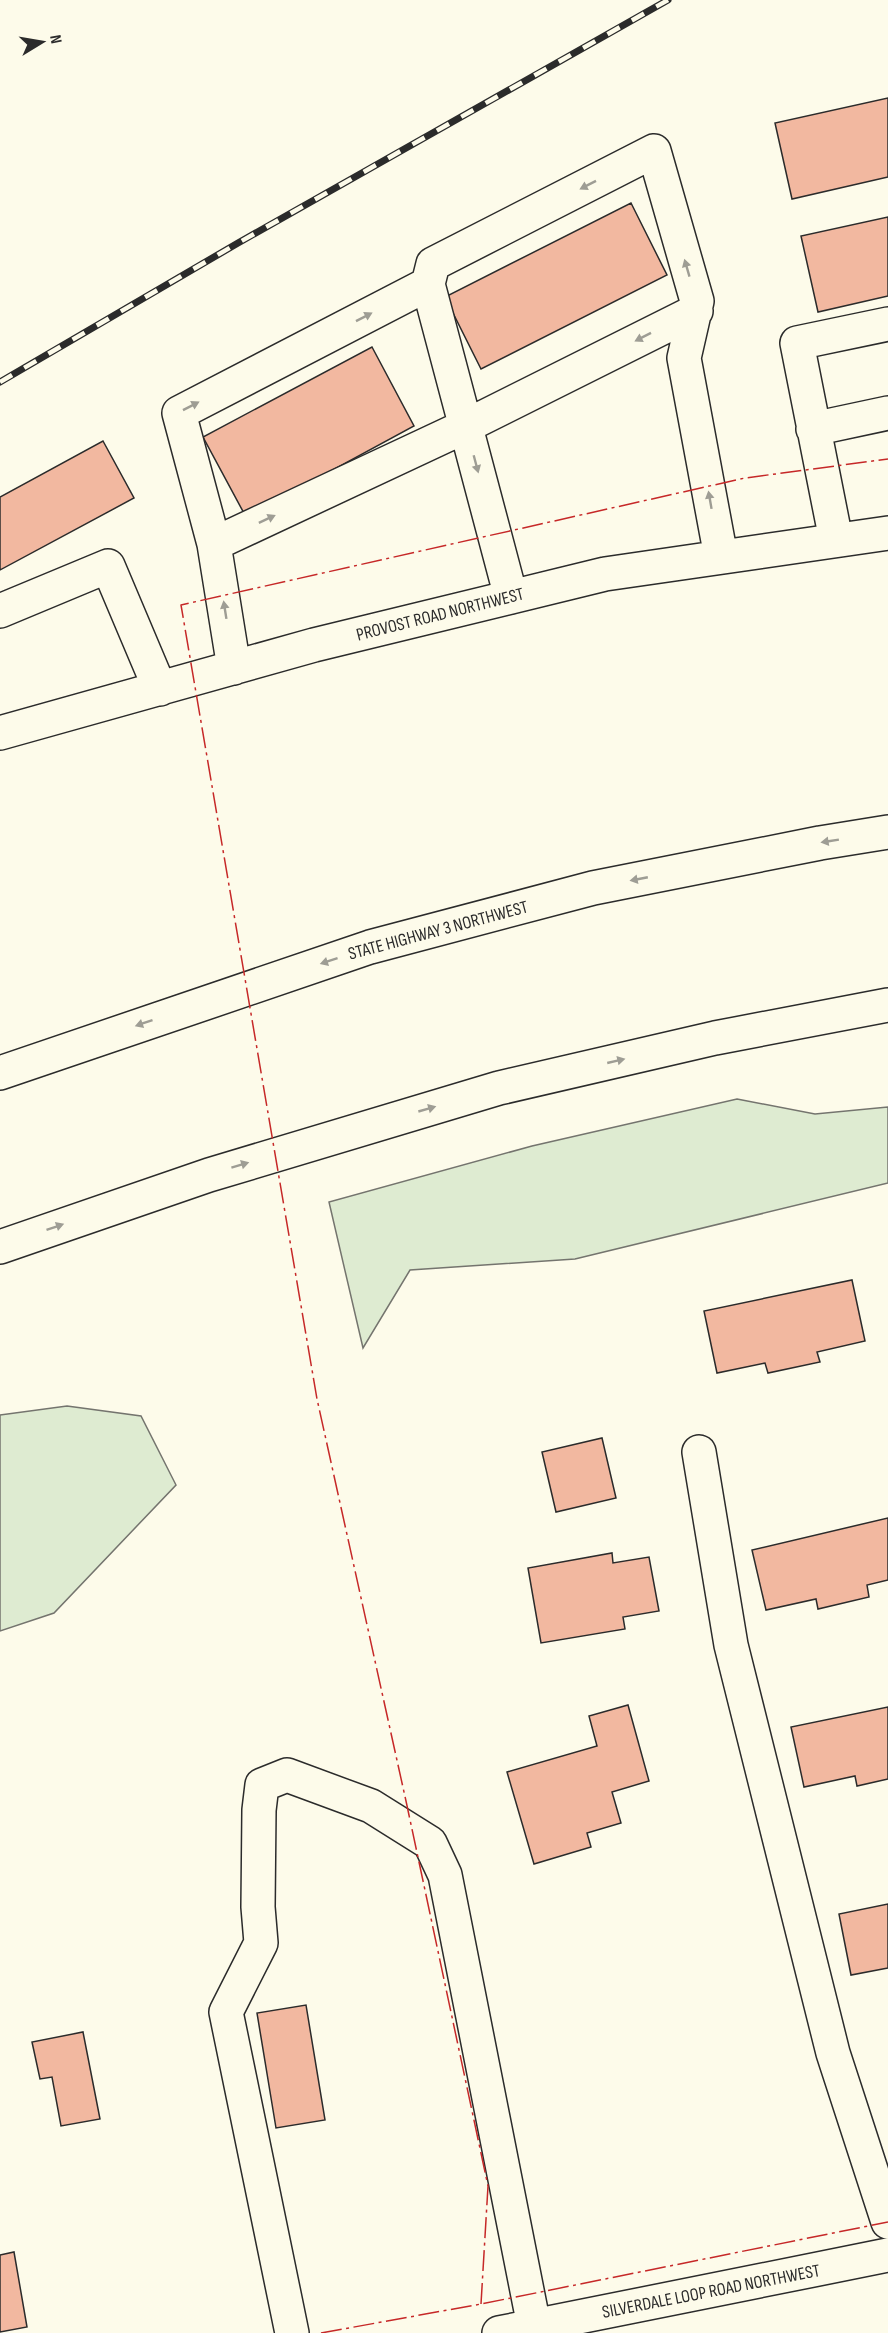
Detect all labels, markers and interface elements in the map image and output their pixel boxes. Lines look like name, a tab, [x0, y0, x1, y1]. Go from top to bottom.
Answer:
north arrow	[12, 12, 72, 72]
text: N	[45, 33, 65, 45]
one-way arrow	[580, 180, 597, 190]
one-way arrow	[682, 259, 691, 277]
one-way arrow	[356, 312, 373, 321]
one-way arrow	[635, 332, 652, 342]
one-way arrow	[183, 402, 200, 411]
one-way arrow	[472, 455, 481, 473]
one-way arrow	[705, 490, 714, 509]
one-way arrow	[259, 515, 276, 524]
street label: PROVOST ROAD NORTHWEST	[354, 583, 526, 645]
one-way arrow	[220, 600, 229, 619]
one-way arrow	[821, 837, 840, 846]
one-way arrow	[629, 875, 648, 884]
street label: STATE HIGHWAY 3 NORTHWEST	[346, 896, 530, 965]
one-way arrow	[320, 957, 338, 966]
one-way arrow	[135, 1018, 153, 1028]
one-way arrow	[606, 1056, 625, 1065]
one-way arrow	[418, 1104, 436, 1113]
one-way arrow	[231, 1160, 249, 1170]
one-way arrow	[46, 1222, 64, 1232]
street label: SILVERDALE LOOP ROAD NORTHWEST	[600, 2260, 822, 2323]

